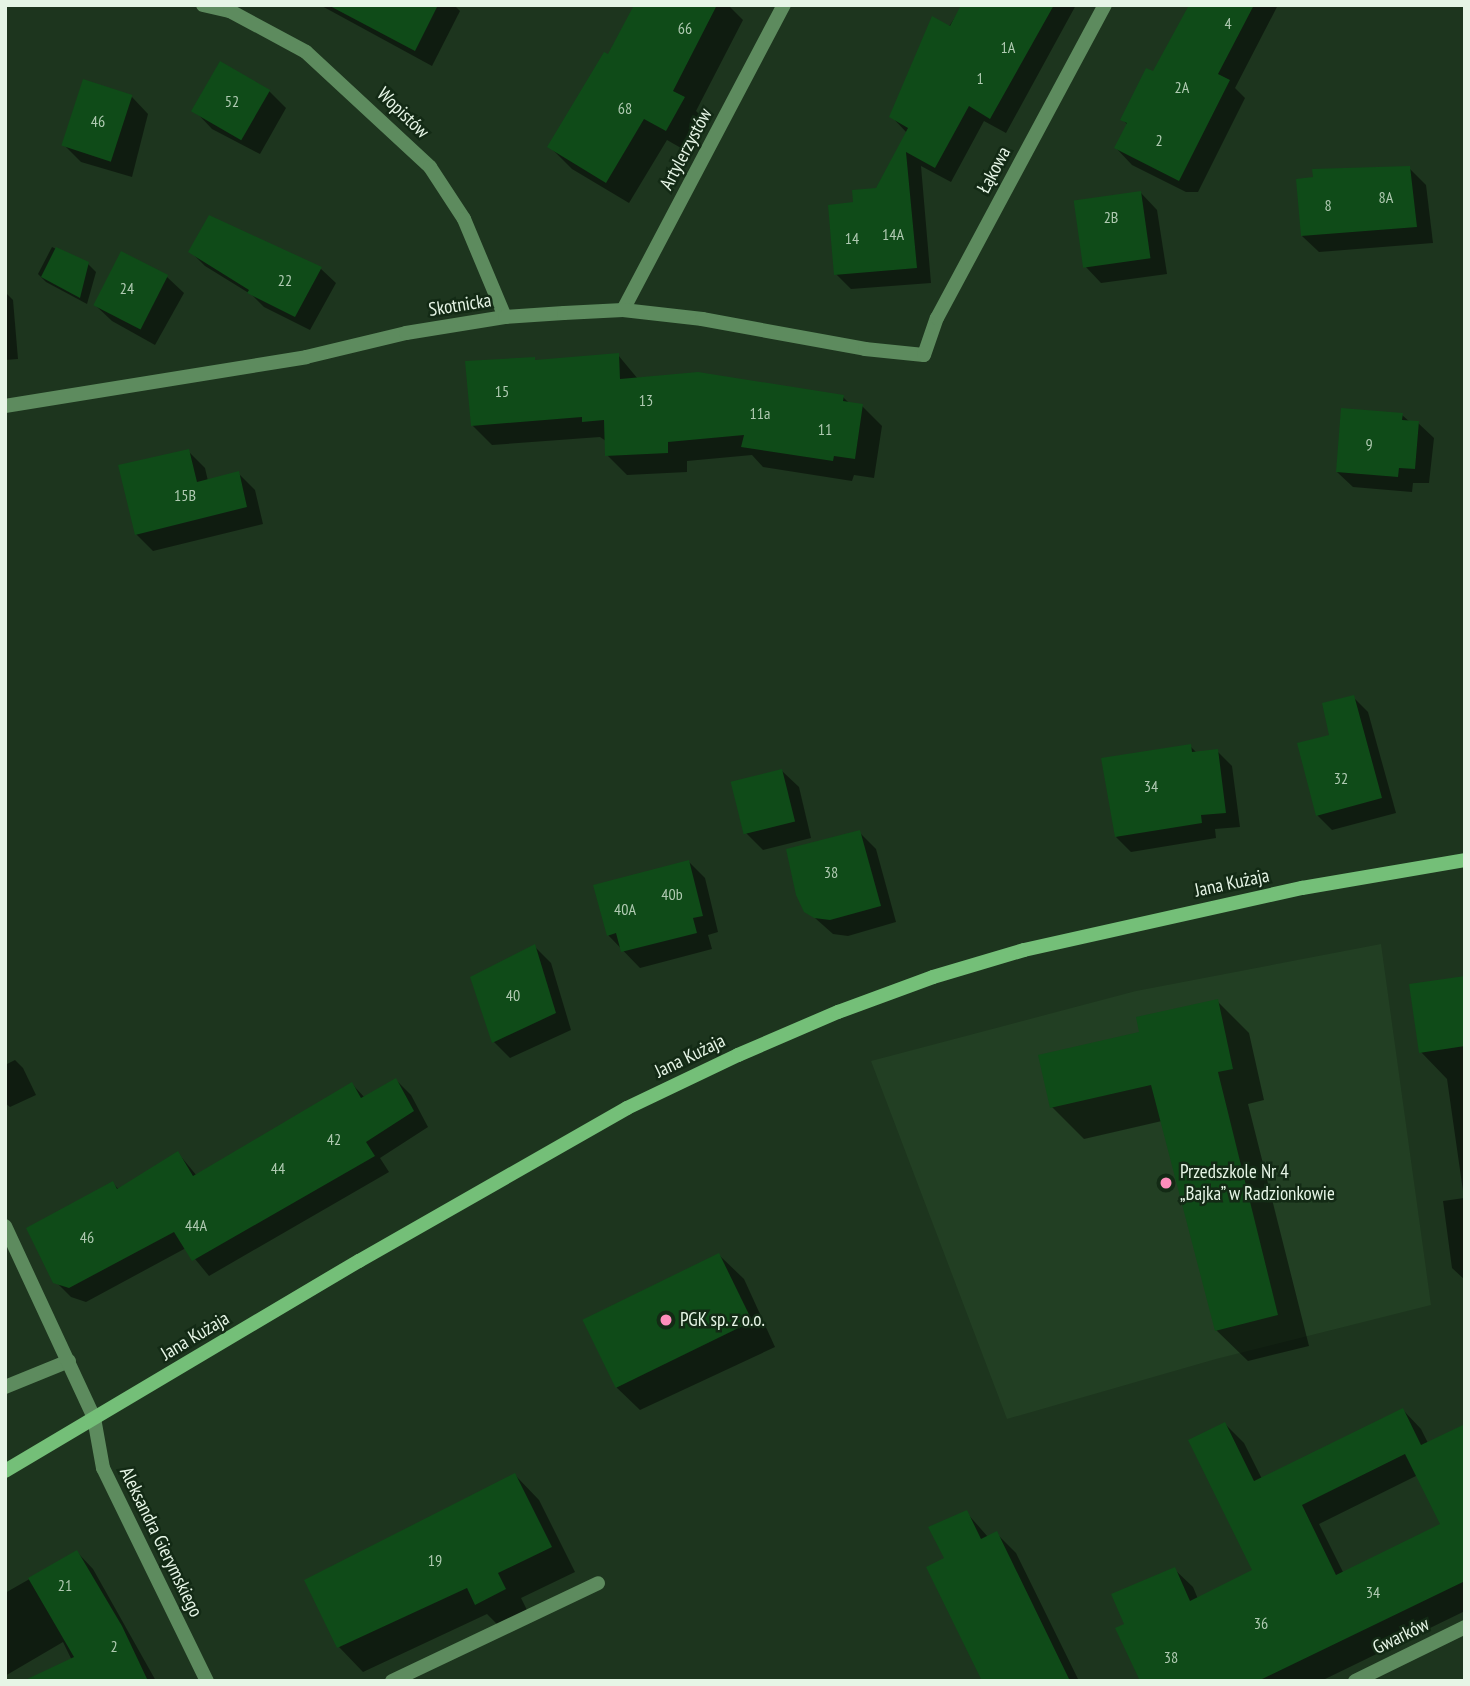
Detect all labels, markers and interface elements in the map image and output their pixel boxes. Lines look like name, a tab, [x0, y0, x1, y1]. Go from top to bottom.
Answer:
house number: 4	[1224, 13, 1232, 33]
house number: 66	[678, 18, 692, 38]
house number: 1A	[1001, 37, 1015, 57]
house number: 1	[976, 68, 984, 88]
house number: 2A	[1175, 77, 1189, 97]
street label: Wopistów	[372, 83, 434, 143]
house number: 52	[225, 91, 239, 111]
house number: 68	[618, 98, 632, 118]
street label: Artylerzystów	[655, 104, 717, 194]
house number: 46	[91, 111, 105, 131]
house number: 2	[1155, 130, 1163, 150]
street label: Łąkowa	[972, 143, 1016, 197]
house number: 8A	[1379, 187, 1393, 207]
house number: 8	[1324, 195, 1332, 215]
house number: 2B	[1104, 207, 1118, 227]
house number: 14A	[882, 224, 904, 244]
house number: 14	[845, 228, 859, 248]
house number: 22	[278, 270, 292, 290]
house number: 24	[120, 278, 134, 298]
street label: Skotnicka	[427, 289, 493, 321]
house number: 15	[495, 381, 509, 401]
house number: 13	[639, 390, 653, 410]
house number: 11a	[750, 403, 770, 423]
house number: 11	[818, 419, 832, 439]
house number: 9	[1365, 434, 1373, 454]
house number: 15B	[174, 485, 196, 505]
house number: 32	[1334, 768, 1348, 788]
house number: 34	[1144, 776, 1158, 796]
house number: 38	[824, 862, 838, 882]
street label: Jana Kużaja	[1193, 864, 1271, 902]
house number: 40b	[661, 884, 683, 904]
house number: 40A	[614, 899, 636, 919]
house number: 40	[506, 985, 520, 1005]
street label: Jana Kużaja	[651, 1029, 729, 1083]
house number: 42	[327, 1129, 341, 1149]
house number: 44	[271, 1158, 285, 1178]
place label: Przedszkole Nr 4 „Bajka” w Radzionkowie	[1180, 1161, 1336, 1205]
marker: Przedszkole Nr 4 „Bajka” w Radzionkowie	[1158, 1175, 1174, 1191]
house number: 44A	[185, 1215, 207, 1235]
house number: 46	[80, 1227, 94, 1247]
street label: Jana Kużaja	[157, 1307, 233, 1365]
place label: PGK sp. z o.o.	[680, 1309, 767, 1331]
marker: PGK sp. z o.o.	[658, 1312, 674, 1328]
street label: Aleksandra Gierymskiego	[115, 1463, 207, 1621]
house number: 19	[428, 1550, 442, 1570]
house number: 21	[58, 1575, 72, 1595]
house number: 34	[1366, 1582, 1380, 1602]
house number: 36	[1254, 1613, 1268, 1633]
street label: Gwarków	[1369, 1613, 1433, 1659]
house number: 2	[110, 1636, 118, 1656]
house number: 38	[1164, 1647, 1178, 1667]

